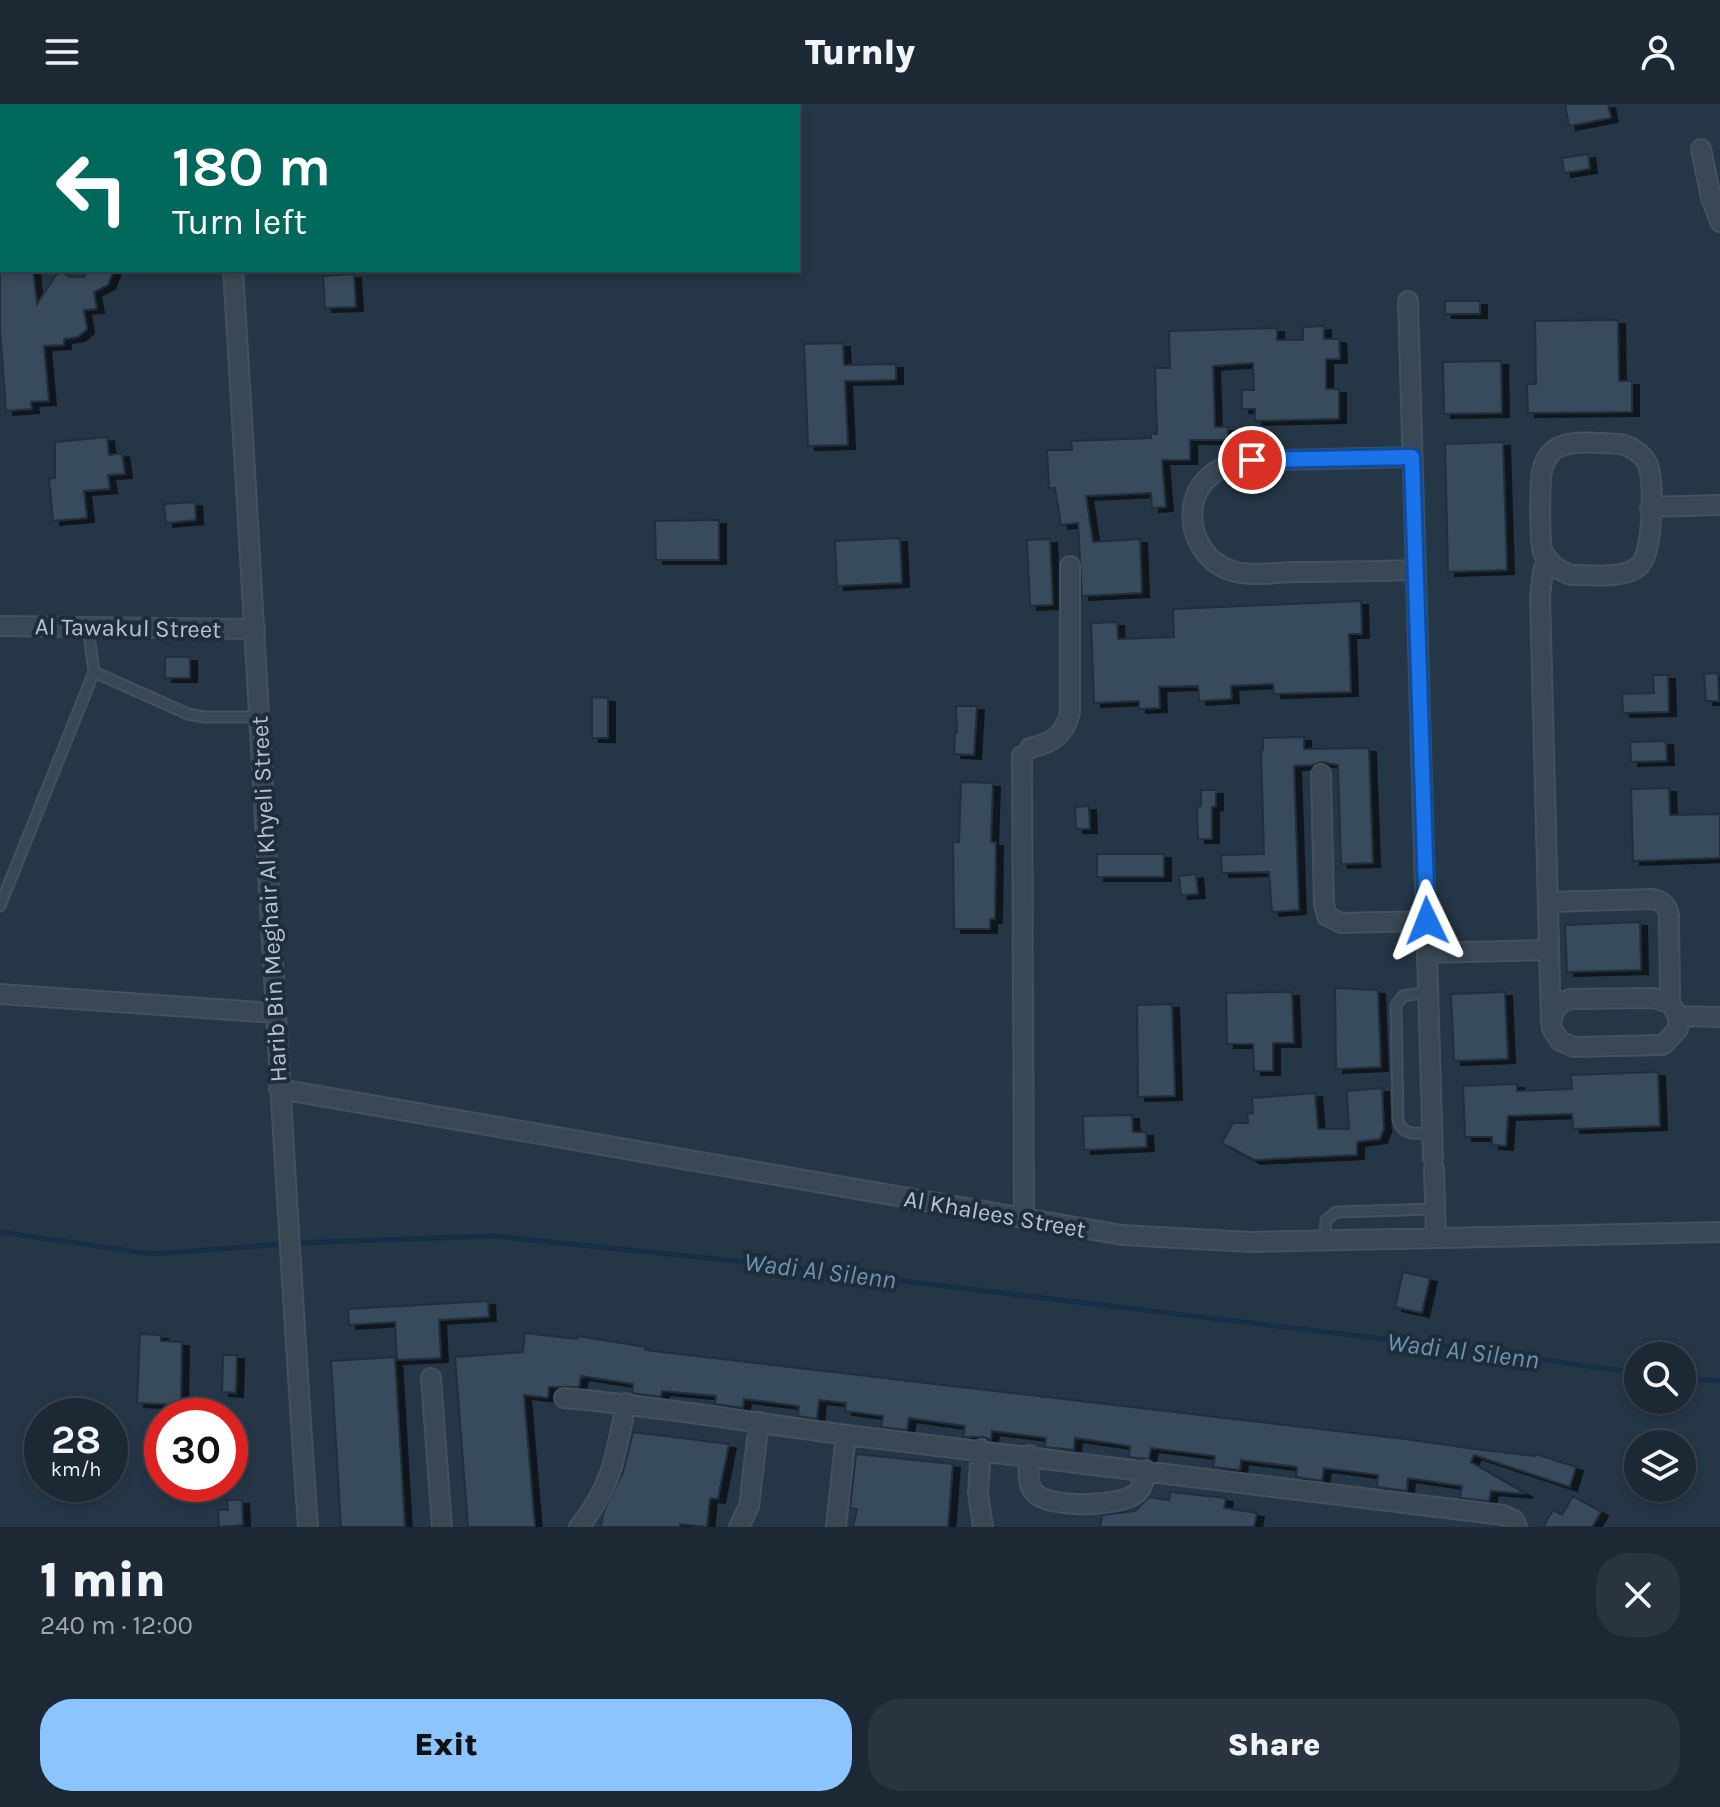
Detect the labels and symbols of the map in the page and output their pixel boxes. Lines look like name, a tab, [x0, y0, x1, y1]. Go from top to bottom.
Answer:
pin	[1218, 426, 1286, 494]
street label: Al Tawakul Street	[35, 612, 221, 644]
street label: Harib Bin Meghair Al Khyeli Street	[245, 715, 293, 1083]
position arrow	[1385, 879, 1469, 963]
street label: Al Khalees Street	[902, 1184, 1088, 1244]
water label: Wadi Al Silenn	[742, 1246, 898, 1296]
water label: Wadi Al Silenn	[1385, 1326, 1541, 1376]
speed limit sign: 30	[144, 1398, 248, 1502]

